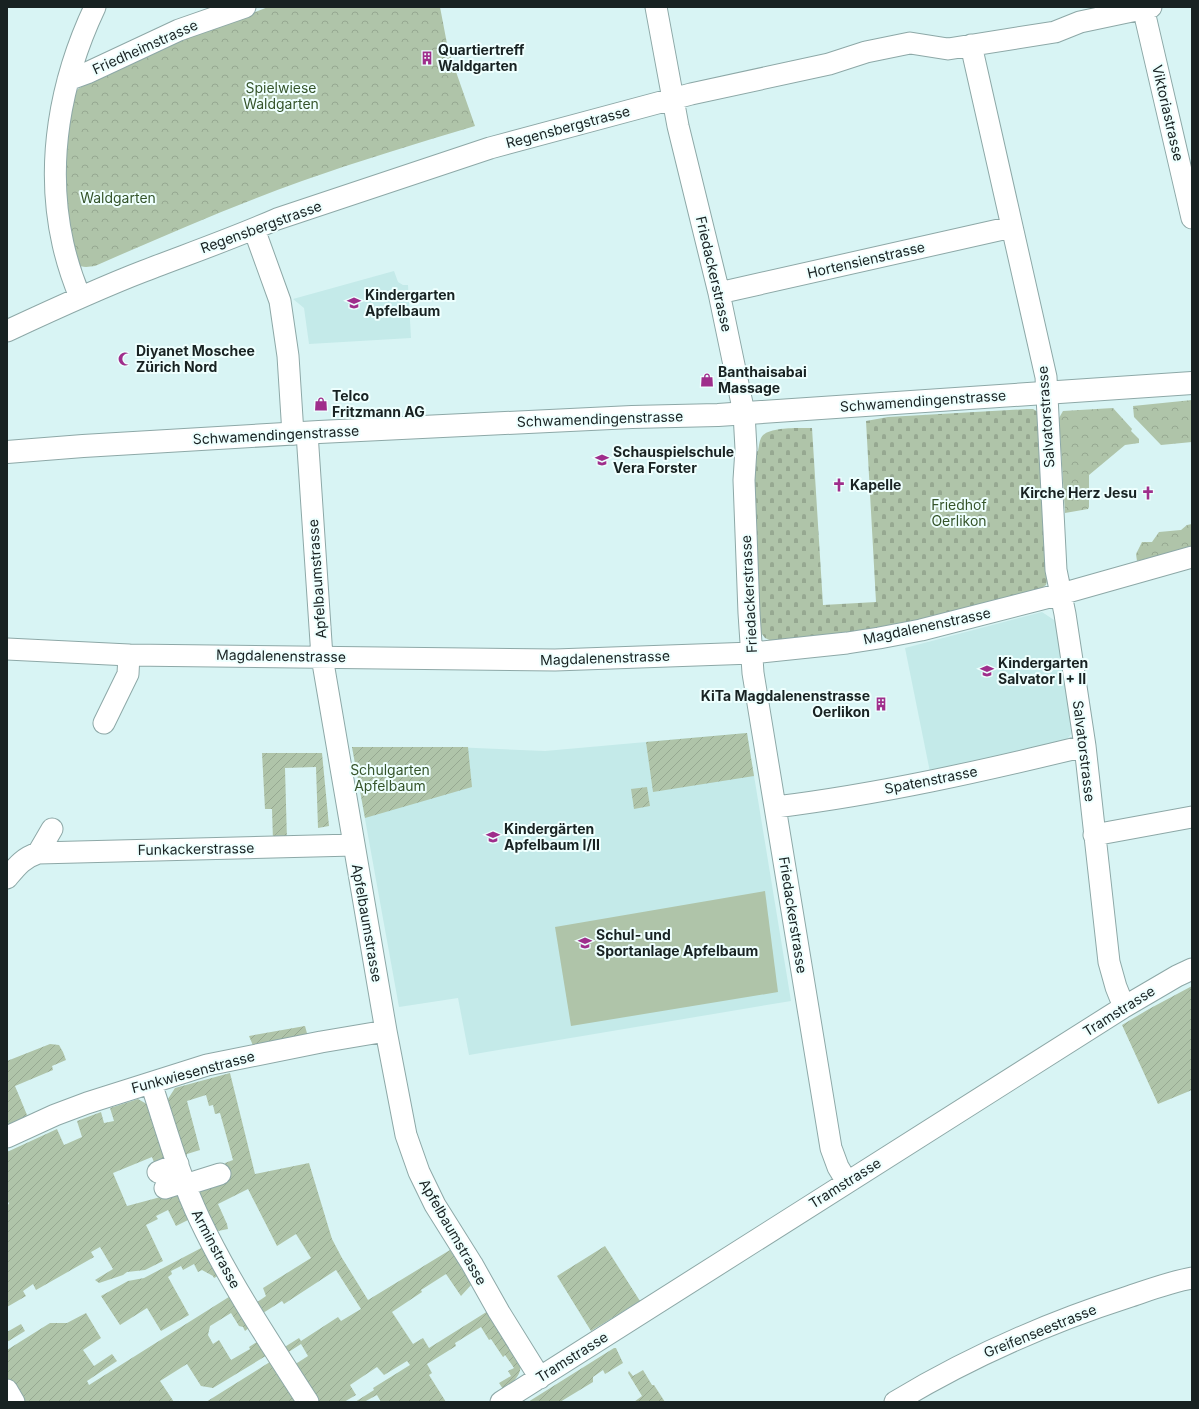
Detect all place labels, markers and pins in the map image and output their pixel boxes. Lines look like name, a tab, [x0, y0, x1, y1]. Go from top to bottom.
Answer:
place label: Quartiertreff Waldgarten	[438, 41, 525, 74]
building icon: Quartiertreff Waldgarten	[419, 50, 435, 66]
place label: Kindergarten Apfelbaum	[365, 286, 455, 319]
school or university icon: Kindergarten Apfelbaum	[346, 295, 362, 311]
place label: Diyanet Moschee Zürich Nord	[136, 342, 255, 375]
mosque icon: Diyanet Moschee Zürich Nord	[117, 351, 133, 367]
place label: Banthaisabai Massage	[718, 363, 807, 396]
shop icon: Banthaisabai Massage	[699, 372, 715, 388]
place label: Telco Fritzmann AG	[332, 387, 425, 420]
shop icon: Telco Fritzmann AG	[313, 396, 329, 412]
place label: Schauspielschule Vera Forster	[613, 443, 734, 476]
school or university icon: Schauspielschule Vera Forster	[594, 452, 610, 468]
place label: Kapelle	[850, 476, 901, 493]
church icon: Kapelle	[831, 477, 847, 493]
place label: Kirche Herz Jesu	[1020, 484, 1137, 501]
church icon: Kirche Herz Jesu	[1140, 485, 1156, 501]
place label: Kindergarten Salvator I + II	[998, 654, 1088, 687]
school or university icon: Kindergarten Salvator I + II	[979, 663, 995, 679]
place label: KiTa Magdalenenstrasse Oerlikon	[701, 687, 870, 720]
building icon: KiTa Magdalenenstrasse Oerlikon	[873, 696, 889, 712]
place label: Kindergärten Apfelbaum I/II	[504, 820, 600, 853]
school or university icon: Kindergärten Apfelbaum I/II	[485, 829, 501, 845]
place label: Schul- und Sportanlage Apfelbaum	[596, 926, 758, 959]
school or university icon: Schul- und Sportanlage Apfelbaum	[577, 935, 593, 951]

